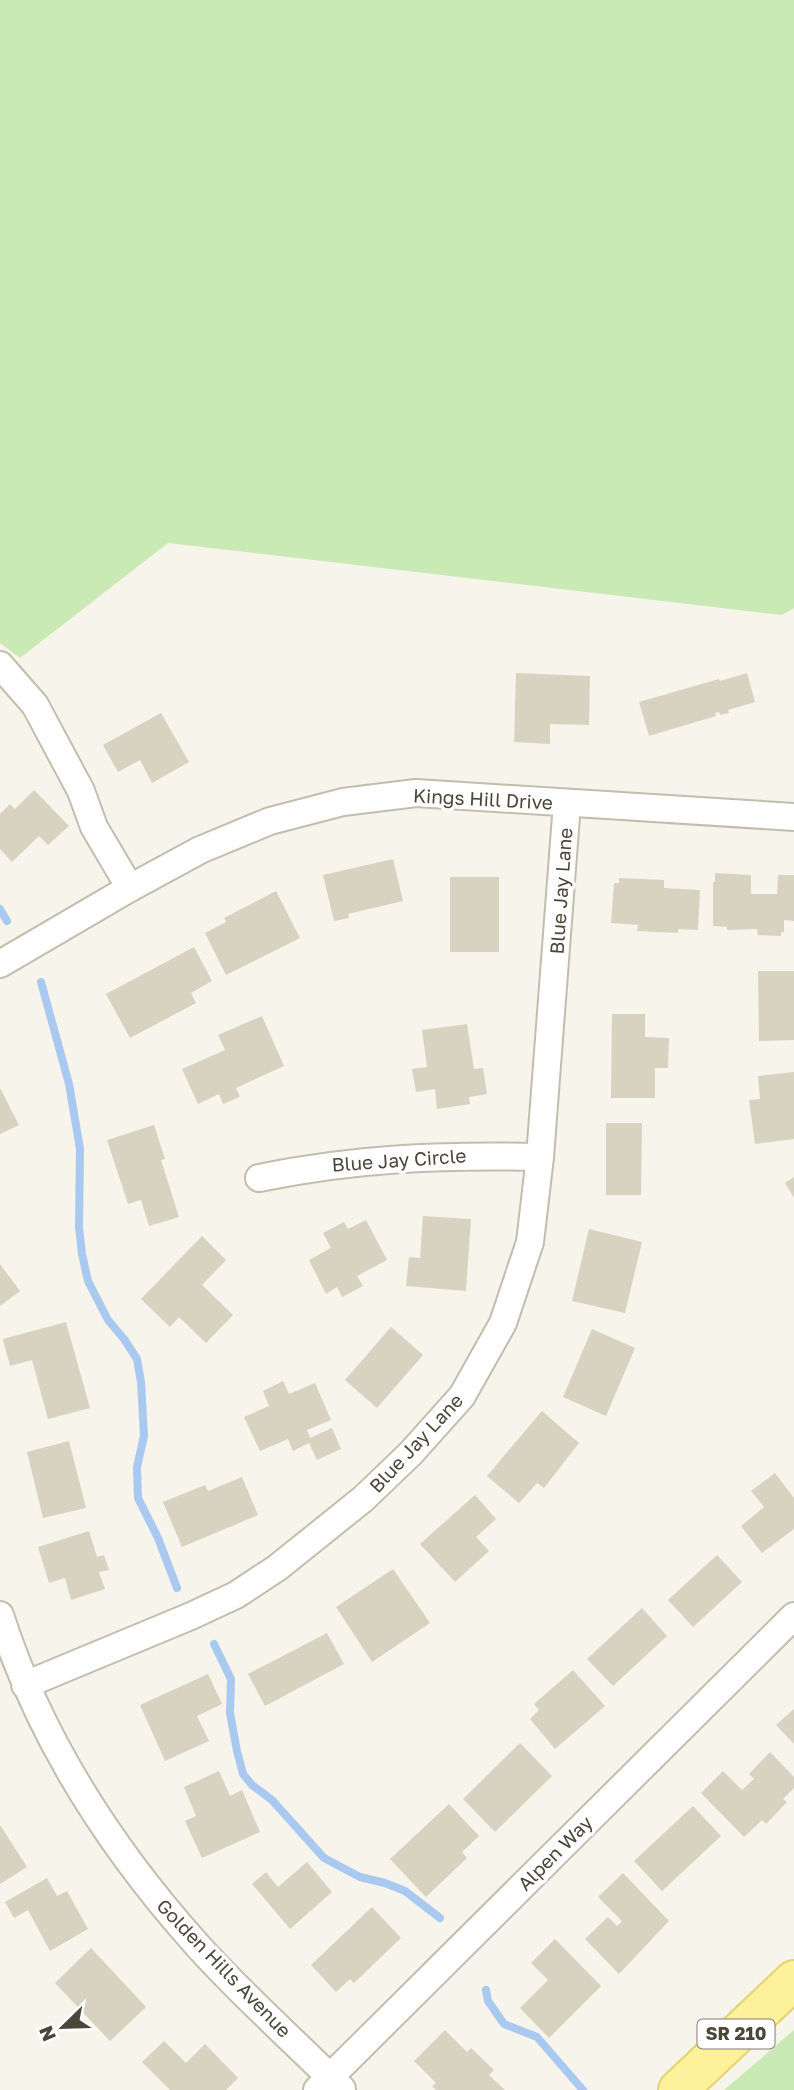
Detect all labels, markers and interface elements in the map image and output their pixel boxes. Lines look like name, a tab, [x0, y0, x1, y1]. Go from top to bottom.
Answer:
street label: Kings Hill Drive	[413, 783, 553, 814]
street label: Blue Jay Lane	[545, 827, 576, 955]
street label: Blue Jay Circle	[331, 1143, 467, 1176]
street label: Blue Jay Lane	[364, 1388, 467, 1497]
street label: Alpen Way	[513, 1810, 597, 1895]
street label: Golden Hills Avenue	[152, 1894, 296, 2042]
north arrow	[28, 1992, 98, 2062]
road number: SR 210	[698, 2020, 774, 2048]
text: N	[33, 2023, 60, 2045]

